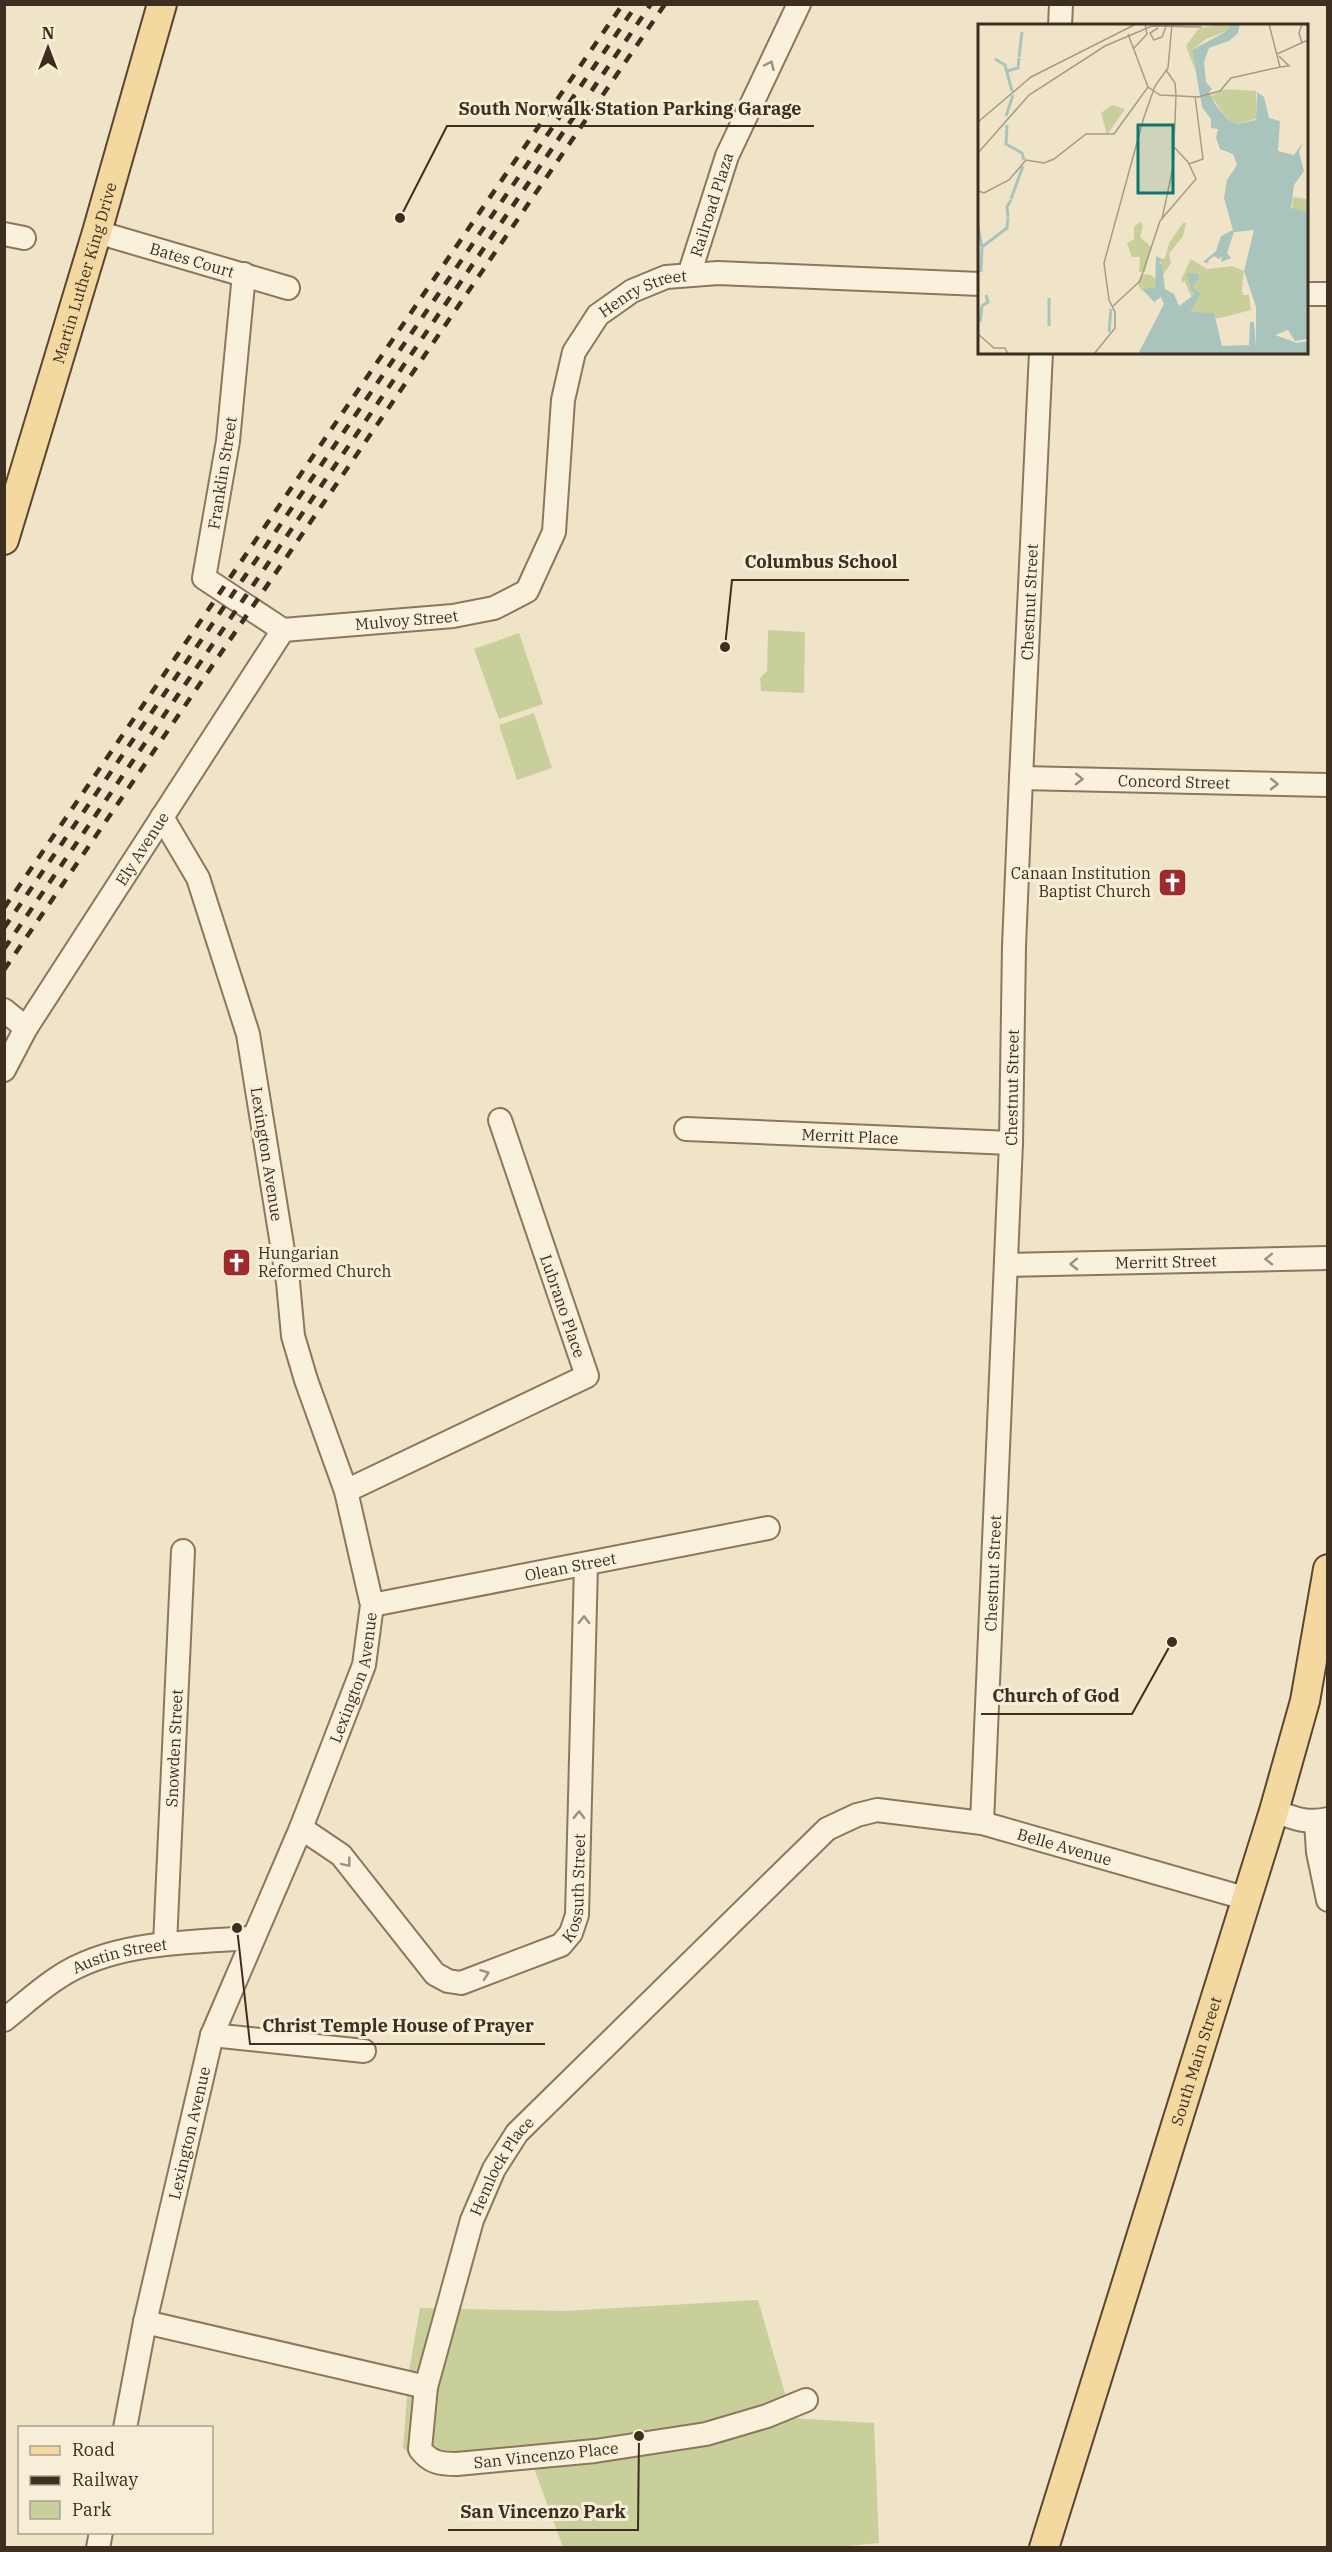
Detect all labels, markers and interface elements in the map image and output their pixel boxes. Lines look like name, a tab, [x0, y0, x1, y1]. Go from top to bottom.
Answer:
north arrow	[18, 18, 78, 78]
text: N	[42, 23, 54, 43]
inset map	[978, 24, 1308, 354]
one-way arrow	[763, 61, 775, 72]
callout: South Norwalk Station Parking Garage	[447, 90, 814, 126]
text: South Norwalk Station Parking Garage	[458, 97, 802, 120]
street label: Railroad Plaza	[686, 150, 738, 259]
street label: Martin Luther King Drive	[48, 180, 121, 366]
street label: Bates Court	[147, 238, 237, 282]
street label: Henry Street	[595, 265, 688, 322]
street label: Franklin Street	[203, 415, 241, 531]
street label: Chestnut Street	[1017, 543, 1042, 661]
callout: Columbus School	[732, 544, 909, 580]
text: Columbus School	[744, 550, 898, 573]
street label: Mulvoy Street	[354, 605, 460, 634]
street label: Concord Street	[1118, 770, 1231, 793]
one-way arrow	[1075, 773, 1084, 786]
one-way arrow	[1270, 778, 1279, 790]
street label: Ely Avenue	[111, 808, 173, 889]
place label: Canaan Institution Baptist Church	[1011, 863, 1151, 901]
church icon: Canaan Institution Baptist Church	[1156, 866, 1188, 898]
street label: Chestnut Street	[1001, 1029, 1023, 1146]
street label: Lexington Avenue	[247, 1085, 287, 1223]
street label: Merritt Place	[801, 1124, 899, 1148]
place label: Hungarian Reformed Church	[258, 1243, 392, 1281]
church icon: Hungarian Reformed Church	[221, 1246, 253, 1278]
street label: Merritt Street	[1115, 1250, 1217, 1273]
street label: Lubrano Place	[536, 1252, 590, 1360]
one-way arrow	[1265, 1253, 1274, 1266]
one-way arrow	[1070, 1257, 1079, 1270]
street label: Chestnut Street	[980, 1514, 1005, 1632]
street label: Olean Street	[523, 1548, 618, 1585]
street label: Lexington Avenue	[325, 1611, 381, 1746]
one-way arrow	[578, 1616, 591, 1625]
callout: Church of God	[981, 1678, 1132, 1714]
text: Church of God	[992, 1684, 1120, 1707]
street label: Snowden Street	[161, 1688, 187, 1808]
one-way arrow	[573, 1811, 586, 1820]
street label: Belle Avenue	[1015, 1824, 1114, 1870]
street label: Kossuth Street	[557, 1833, 589, 1947]
one-way arrow	[340, 1856, 351, 1867]
street label: Austin Street	[69, 1934, 169, 1978]
one-way arrow	[479, 1969, 490, 1981]
street label: South Main Street	[1166, 1994, 1226, 2128]
callout: Christ Temple House of Prayer	[250, 2008, 545, 2044]
text: Christ Temple House of Prayer	[262, 2014, 534, 2037]
street label: Lexington Avenue	[164, 2065, 214, 2201]
street label: Hemlock Place	[465, 2112, 538, 2219]
legend	[18, 2426, 213, 2534]
street label: San Vincenzo Place	[473, 2437, 619, 2473]
text: Road	[72, 2438, 115, 2461]
text: Railway	[72, 2468, 138, 2491]
callout: San Vincenzo Park	[448, 2494, 638, 2530]
text: Park	[72, 2498, 112, 2521]
text: San Vincenzo Park	[460, 2500, 627, 2523]

